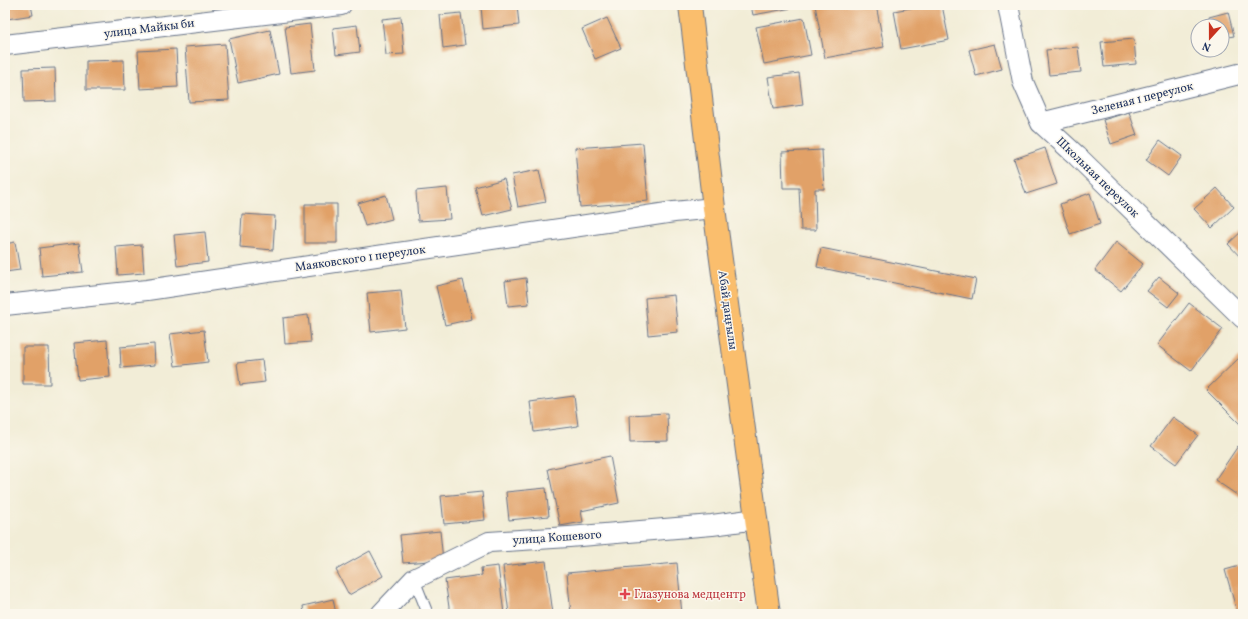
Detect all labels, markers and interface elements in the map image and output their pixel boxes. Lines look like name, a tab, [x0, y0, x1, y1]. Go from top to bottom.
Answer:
street label: улица Майкы би	[103, 15, 195, 42]
north arrow	[1190, 18, 1230, 58]
text: N	[1201, 38, 1213, 54]
street label: Зеленая 1 переулок	[1090, 78, 1195, 119]
street label: Школьная переулок	[1052, 134, 1143, 222]
street label: Маяковского 1 переулок	[294, 242, 427, 276]
street label: Абай даңғылы	[714, 270, 741, 351]
street label: улица Кошевого	[512, 527, 602, 549]
place label: Глазунова медцентр	[634, 587, 746, 603]
marker: Глазунова медцентр	[619, 588, 631, 600]

